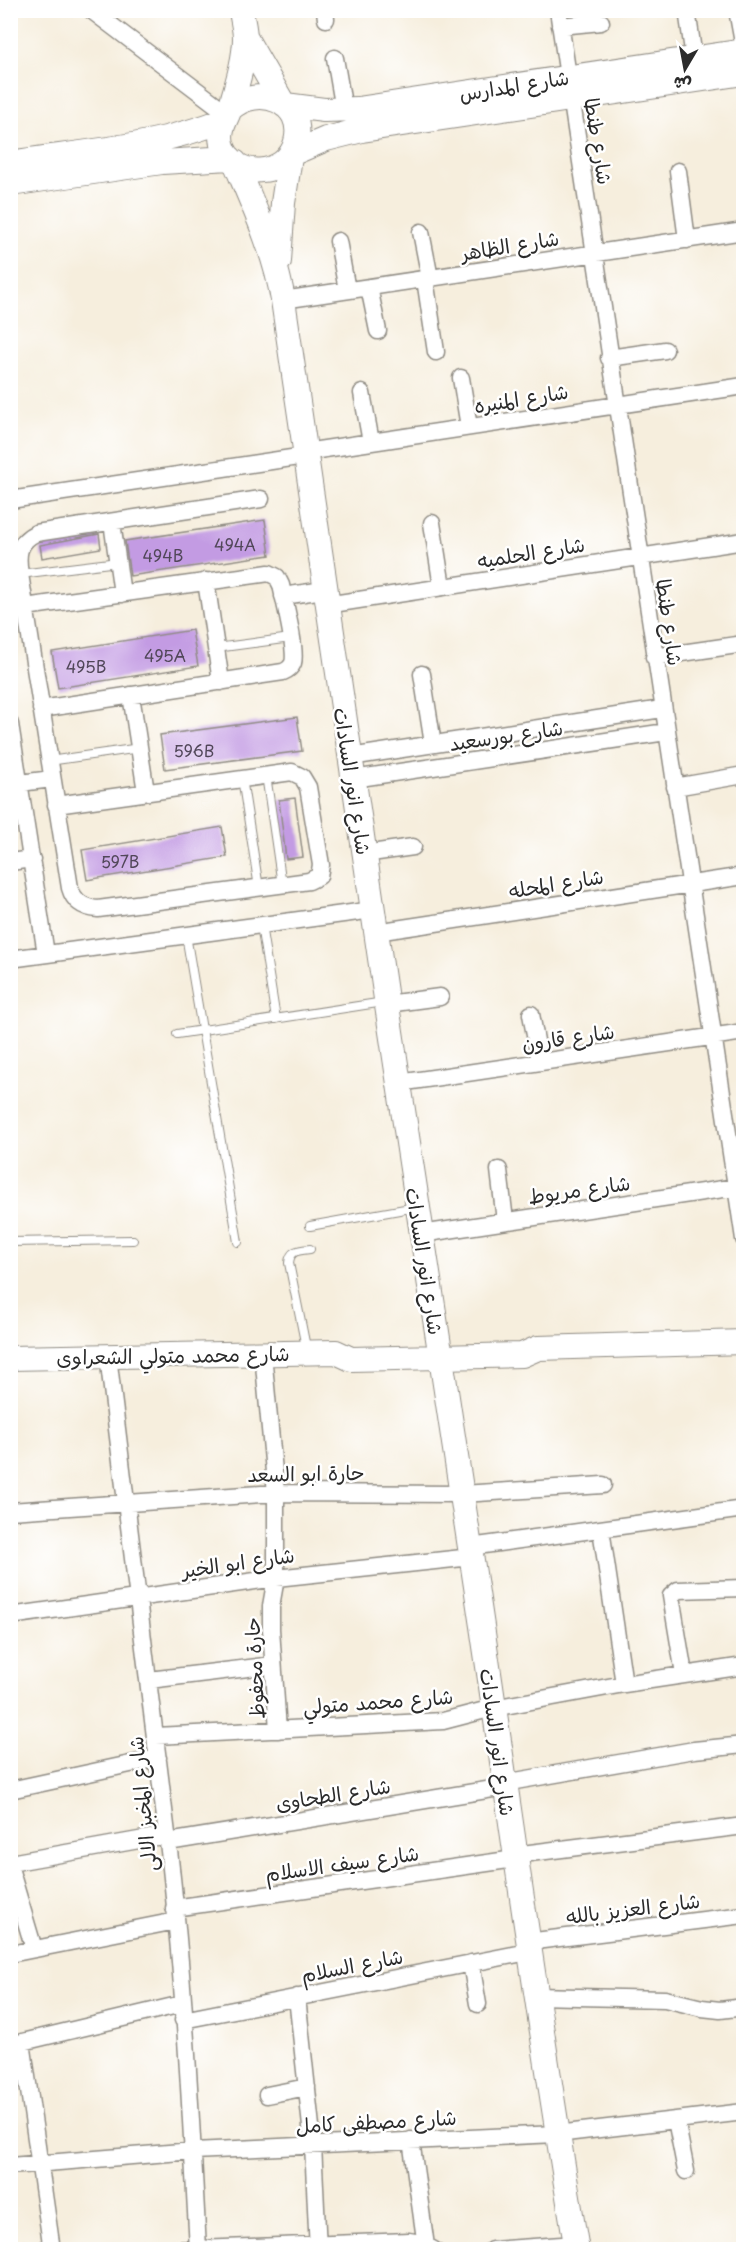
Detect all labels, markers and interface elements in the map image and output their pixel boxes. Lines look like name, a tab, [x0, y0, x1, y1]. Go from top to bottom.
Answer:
north arrow	[655, 39, 715, 99]
street label: شارع المدارس	[457, 62, 571, 108]
text: ش	[671, 71, 693, 98]
street label: شارع طنطا	[577, 95, 621, 187]
street label: شارع الظاهر	[457, 222, 561, 268]
street label: شارع المنيره	[472, 376, 570, 420]
street label: شارع الحلميه	[475, 529, 587, 575]
house number: 494A	[214, 532, 256, 556]
house number: 494B	[143, 543, 183, 567]
street label: شارع طنطا	[649, 576, 691, 668]
house number: 495A	[144, 643, 186, 667]
house number: 495B	[66, 654, 106, 678]
street label: شارع انور السادات	[327, 705, 379, 857]
street label: شارع بورسعيد	[447, 712, 565, 758]
house number: 596B	[174, 738, 214, 762]
house number: 597B	[101, 849, 139, 873]
street label: شارع المحله	[506, 861, 606, 905]
street label: شارع قارون	[520, 1016, 616, 1058]
street label: شارع مريوط	[526, 1167, 632, 1211]
street label: شارع انور السادات	[399, 1185, 451, 1337]
street label: شارع محمد متولي الشعراوى	[56, 1338, 290, 1376]
street label: حارة ابو السعد	[247, 1457, 365, 1489]
street label: شارع ابو الخير	[178, 1539, 296, 1585]
street label: حارة محفوظ	[236, 1616, 272, 1720]
street label: شارع انور السادات	[473, 1666, 523, 1818]
street label: شارع محمد متولي	[302, 1681, 454, 1725]
street label: شارع المخبز الالى	[120, 1735, 164, 1873]
street label: شارع الطحاوى	[273, 1770, 393, 1818]
street label: شارع سيف الاسلام	[263, 1837, 421, 1890]
street label: شارع العزيز بالله	[564, 1885, 702, 1931]
street label: شارع السلام	[298, 1940, 406, 1991]
street label: شارع مصطفى كامل	[295, 2102, 457, 2140]

